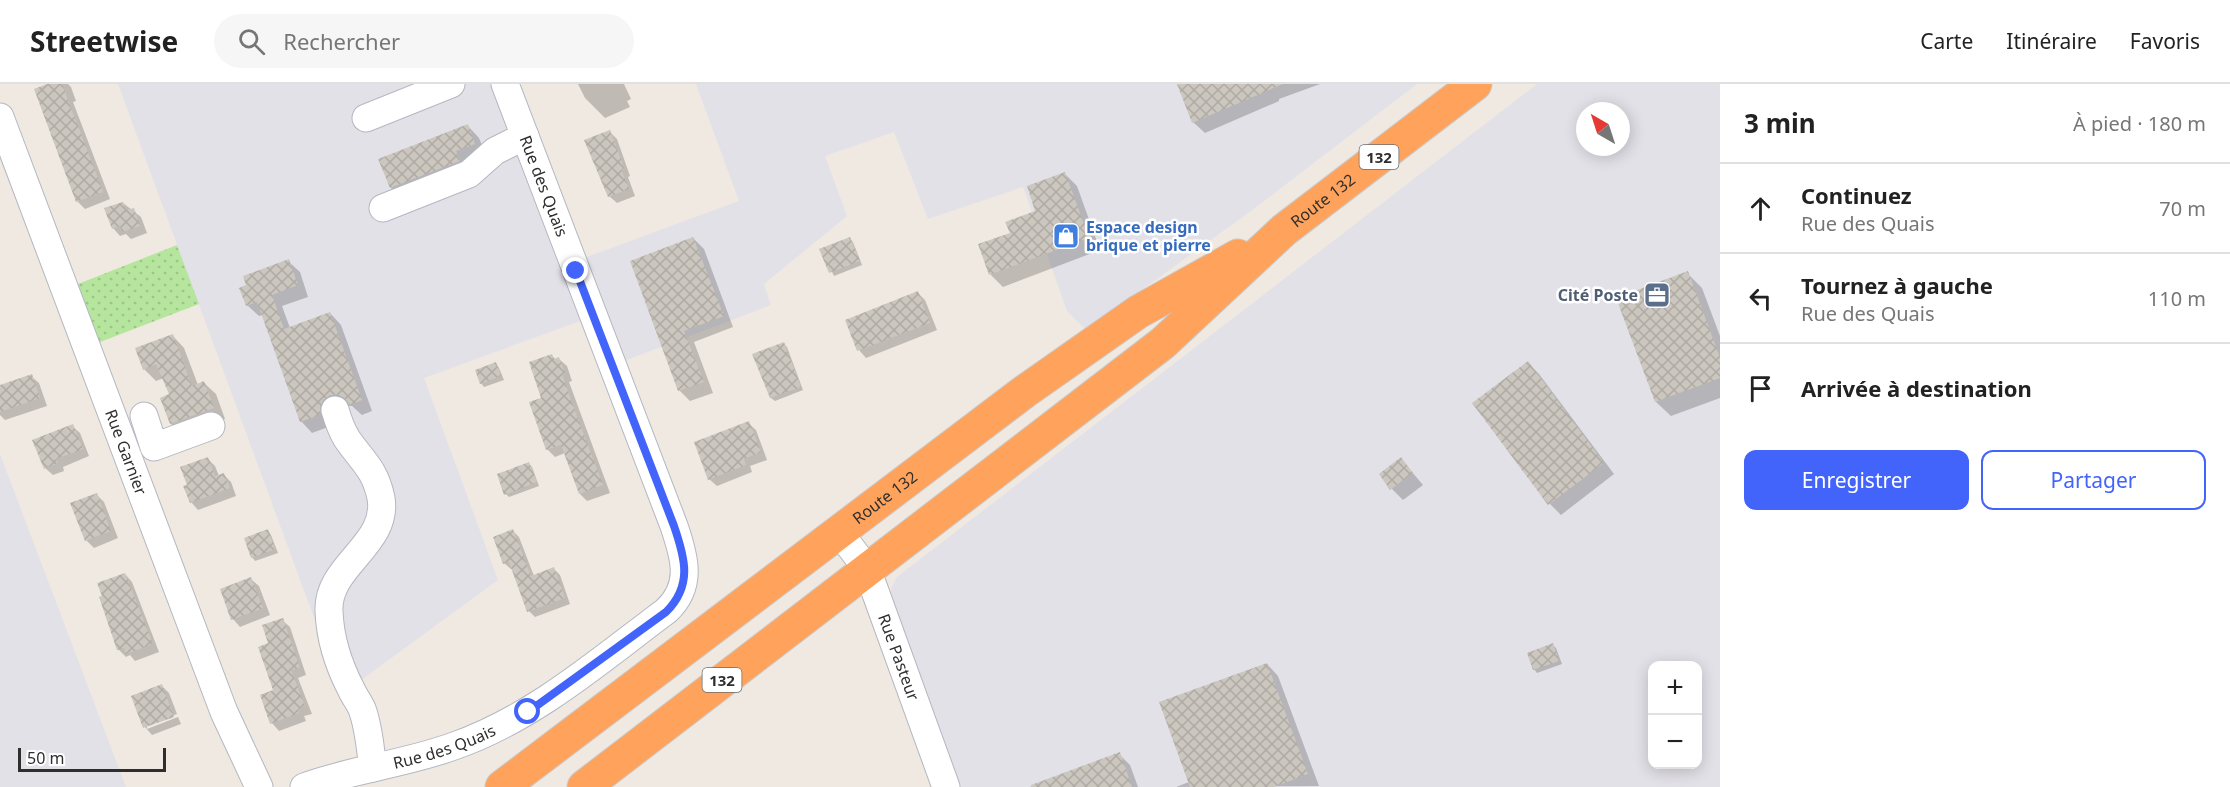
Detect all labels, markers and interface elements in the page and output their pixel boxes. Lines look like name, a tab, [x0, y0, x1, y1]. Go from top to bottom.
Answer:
search box	[214, 14, 634, 68]
text: Streetwise	[30, 22, 178, 60]
icon: search	[235, 25, 268, 58]
text: Rechercher	[283, 26, 400, 56]
text: Carte	[1920, 27, 1973, 55]
text: Itinéraire	[2006, 27, 2097, 55]
text: Favoris	[2130, 27, 2200, 55]
north arrow	[1576, 102, 1630, 156]
text: 3 min	[1744, 105, 1816, 141]
text: À pied · 180 m	[2073, 110, 2206, 137]
street label: Rue des Quais	[515, 132, 573, 240]
road number: 132	[1360, 145, 1398, 169]
street label: Route 132	[1286, 169, 1360, 232]
text: Continuez	[1801, 180, 1912, 210]
icon: ahead	[1744, 192, 1777, 225]
text: 70 m	[2159, 195, 2206, 222]
text: Rue des Quais	[1801, 210, 1935, 237]
place label: Espace design brique et pierre	[1086, 216, 1211, 256]
shop icon: Espace design brique et pierre	[1051, 221, 1081, 251]
route end	[562, 257, 588, 283]
text: Tournez à gauche	[1801, 270, 1993, 300]
office icon: Cité Poste	[1642, 280, 1672, 310]
icon: left	[1744, 282, 1777, 315]
place label: Cité Poste	[1558, 284, 1638, 306]
text: 110 m	[2148, 285, 2206, 312]
text: Rue des Quais	[1801, 300, 1935, 327]
icon: arrive	[1744, 372, 1777, 405]
text: Arrivée à destination	[1801, 373, 2032, 403]
street label: Rue Garnier	[100, 406, 152, 498]
button: Enregistrer	[1744, 450, 1969, 510]
button: Partager	[1981, 450, 2206, 510]
street label: Route 132	[848, 466, 922, 529]
street label: Rue Pasteur	[873, 611, 925, 704]
map controls	[1648, 661, 1702, 769]
button: +	[1648, 661, 1702, 715]
road number: 132	[702, 668, 742, 692]
route start	[514, 698, 540, 724]
button: −	[1648, 715, 1702, 769]
street label: Rue des Quais	[391, 719, 499, 774]
scale bar	[18, 745, 166, 772]
text: 50 m	[27, 747, 64, 769]

